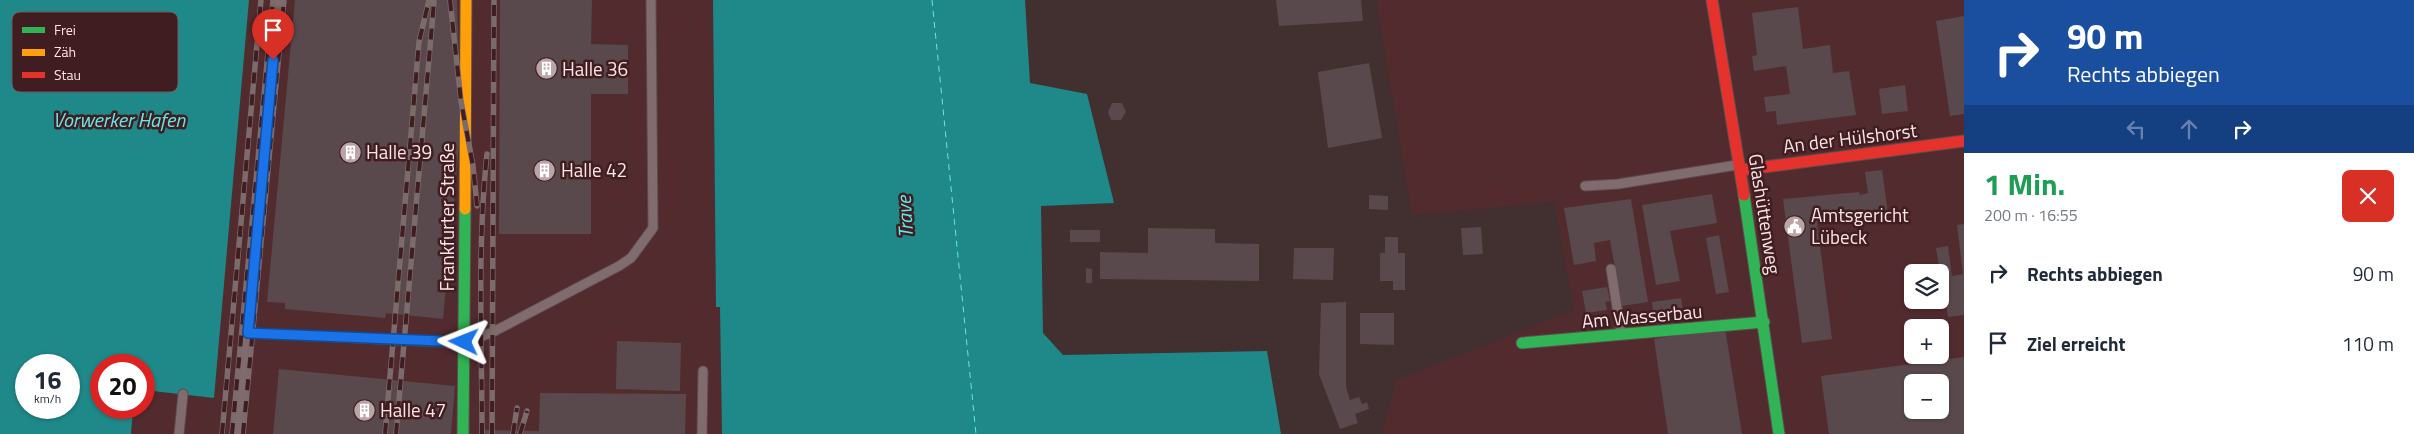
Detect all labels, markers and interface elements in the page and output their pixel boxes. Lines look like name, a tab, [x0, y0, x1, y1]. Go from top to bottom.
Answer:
pin	[252, 9, 294, 60]
text: 90 m	[2067, 9, 2143, 63]
legend	[12, 12, 178, 92]
icon: arrive	[259, 16, 287, 44]
text: Frei	[54, 19, 76, 40]
icon: right	[1984, 20, 2049, 85]
text: Zäh	[54, 41, 76, 62]
place label: Halle 36	[562, 54, 628, 83]
building icon: Halle 36	[534, 57, 558, 81]
text: Rechts abbiegen	[2067, 57, 2220, 91]
text: Stau	[54, 64, 81, 85]
water label: Vorwerker Hafen	[53, 104, 186, 135]
street label: An der Hülshorst	[1781, 115, 1919, 160]
icon: left	[2122, 115, 2150, 143]
icon: ahead	[2175, 115, 2203, 143]
icon: right	[2228, 115, 2256, 143]
place label: Halle 39	[366, 137, 432, 166]
building icon: Halle 39	[338, 140, 362, 164]
street label: Frankfurter Straße	[432, 143, 461, 291]
street label: Glashüttenweg	[1742, 152, 1789, 276]
place label: Halle 42	[561, 155, 627, 184]
building icon: Halle 42	[533, 158, 557, 182]
text: 1 Min.	[1984, 161, 2065, 207]
button: close	[2342, 170, 2394, 222]
water label: Trave	[888, 193, 921, 239]
place label: Amtsgericht Lübeck	[1811, 200, 1909, 251]
text: 200 m · 16:55	[1984, 203, 2078, 227]
public building icon: Amtsgericht Lübeck	[1783, 214, 1807, 238]
icon: right	[1984, 259, 2012, 287]
text: Rechts abbiegen	[2027, 259, 2163, 288]
text: 90 m	[2353, 259, 2394, 288]
map controls	[1904, 264, 1949, 419]
button: layers	[1904, 264, 1949, 309]
street label: Am Wasserbau	[1580, 296, 1703, 335]
position arrow	[437, 315, 489, 367]
button: +	[1904, 319, 1949, 364]
icon: arrive	[1984, 329, 2012, 357]
text: Ziel erreicht	[2027, 329, 2125, 358]
text: 110 m	[2342, 329, 2394, 358]
speed limit sign: 20	[90, 354, 155, 419]
text: 16	[33, 361, 62, 399]
button: −	[1904, 374, 1949, 419]
text: km/h	[34, 389, 61, 408]
place label: Halle 47	[380, 395, 446, 424]
building icon: Halle 47	[352, 398, 376, 422]

